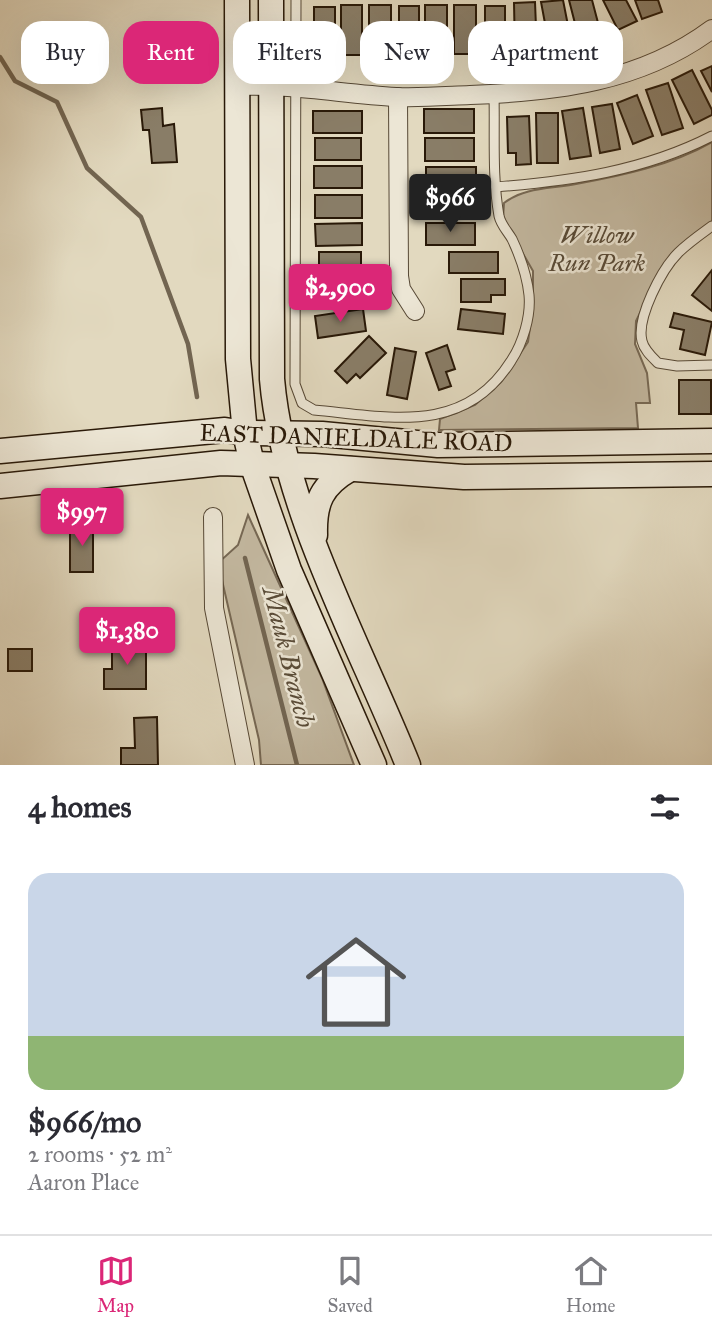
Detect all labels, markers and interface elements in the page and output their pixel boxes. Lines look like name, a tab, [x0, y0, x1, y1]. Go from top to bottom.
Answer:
chip: Buy	[21, 21, 109, 84]
chip: Rent	[123, 21, 219, 84]
chip: Filters	[233, 21, 346, 84]
chip: New	[360, 21, 454, 84]
chip: Apartment	[468, 21, 623, 84]
pin: $966	[409, 174, 491, 234]
text: $966	[425, 183, 475, 211]
park label: Willow Run Park	[548, 220, 646, 278]
pin: $2,900	[283, 264, 397, 324]
text: $2,900	[305, 273, 375, 301]
street label: EAST DANIELDALE ROAD	[199, 418, 513, 458]
pin: $997	[41, 489, 123, 548]
text: $997	[57, 497, 107, 525]
water label: Mauk Branch	[255, 580, 322, 731]
pin: $1,380	[70, 608, 184, 667]
text: $1,380	[95, 616, 159, 644]
icon: filters	[646, 788, 684, 826]
text: 4 homes	[28, 789, 132, 825]
icon: home	[293, 919, 419, 1045]
text: $966/mo	[28, 1104, 141, 1140]
text: 2 rooms · 52 m²	[28, 1140, 172, 1168]
text: Aaron Place	[28, 1168, 139, 1196]
tab: Map	[97, 1252, 135, 1317]
tab: Saved	[328, 1252, 373, 1317]
tab: Home	[566, 1252, 615, 1317]

